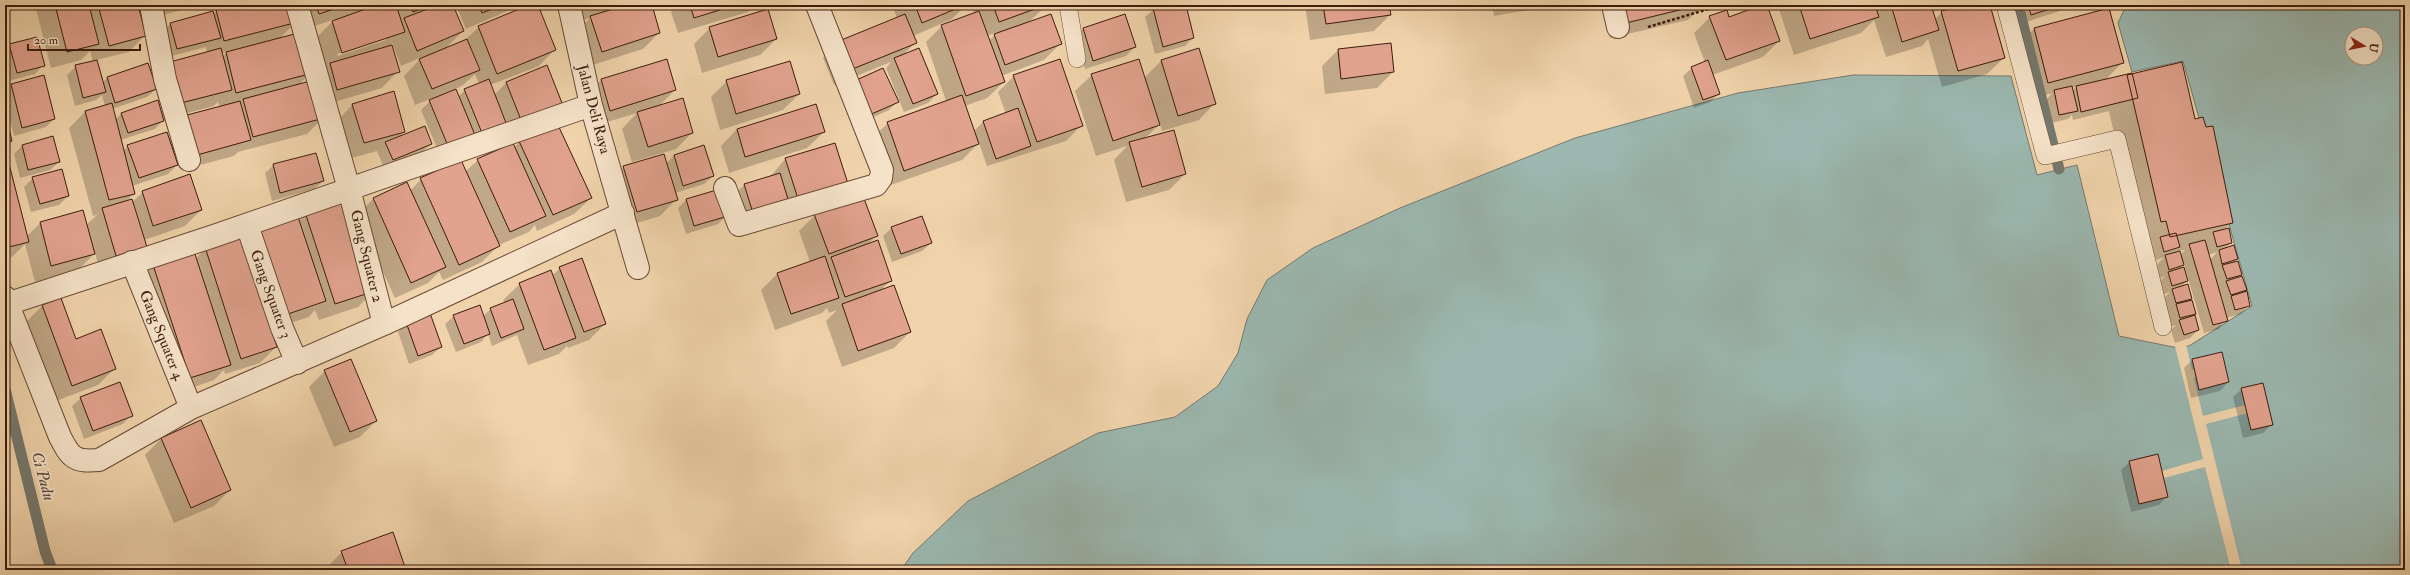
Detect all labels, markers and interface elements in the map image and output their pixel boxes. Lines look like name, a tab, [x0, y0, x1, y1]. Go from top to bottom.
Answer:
scale bar	[28, 26, 140, 52]
north arrow	[2344, 26, 2384, 66]
text: 20 m	[34, 33, 59, 48]
text: U	[2366, 42, 2381, 54]
street label: Jalan Deli Raya	[571, 61, 615, 157]
street label: Gang Squater 2	[346, 208, 387, 305]
street label: Gang Squater 3	[246, 247, 295, 341]
street label: Gang Squater 4	[135, 288, 188, 384]
water label: Ci Padu	[27, 450, 59, 503]

